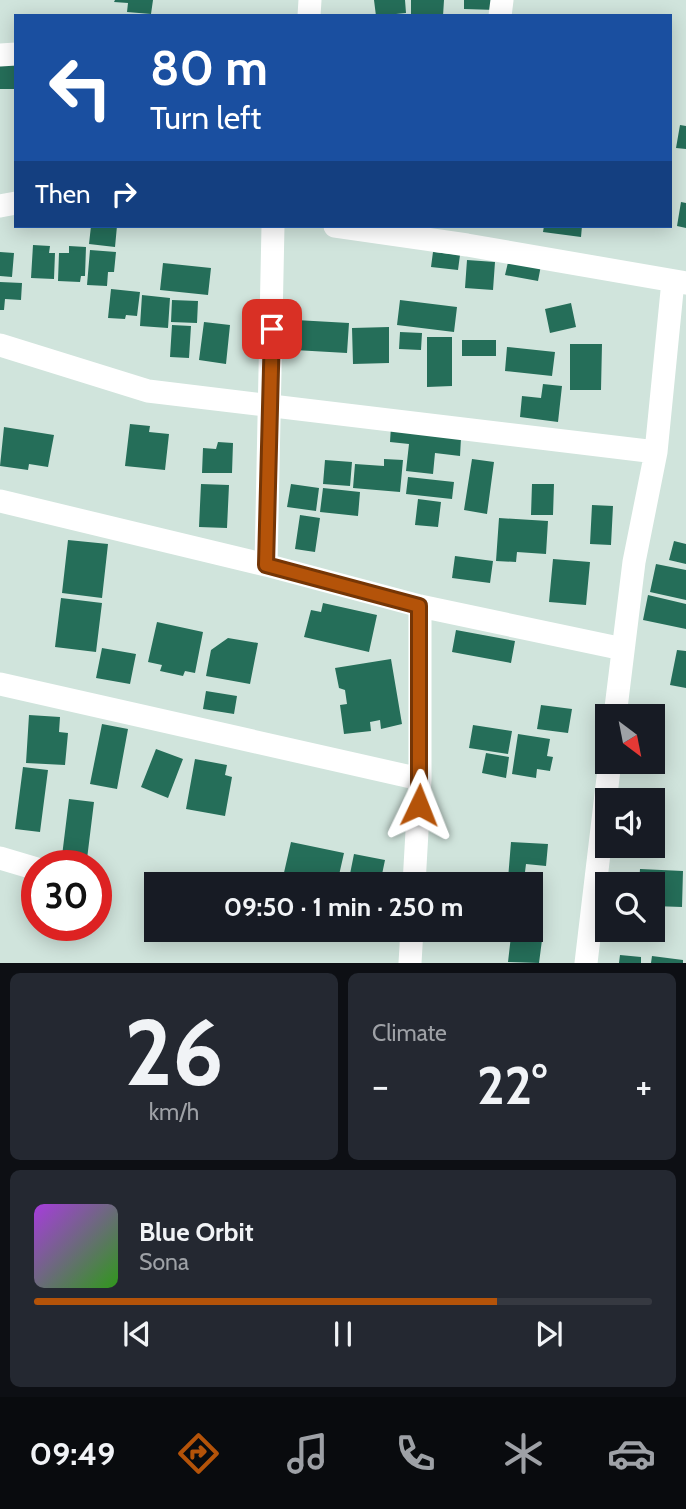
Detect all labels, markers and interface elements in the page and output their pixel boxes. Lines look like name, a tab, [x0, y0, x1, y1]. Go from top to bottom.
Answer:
text: 80 m	[150, 38, 268, 97]
icon: left	[35, 42, 126, 133]
text: Turn left	[150, 98, 261, 137]
icon: right	[105, 175, 143, 213]
text: Then	[35, 178, 91, 210]
pin	[242, 299, 302, 359]
icon: arrive	[253, 310, 291, 348]
north arrow	[595, 704, 665, 774]
map controls	[595, 704, 665, 942]
position arrow	[382, 768, 456, 842]
button: sound	[595, 788, 665, 858]
speed limit sign: 30	[21, 850, 112, 941]
button: search	[595, 872, 665, 942]
text: 09:50 · 1 min · 250 m	[224, 891, 463, 923]
text: 26	[124, 997, 224, 1108]
text: Climate	[372, 1019, 447, 1047]
text: 22°	[477, 1054, 547, 1117]
text: −	[372, 1062, 389, 1109]
text: +	[635, 1062, 652, 1109]
text: km/h	[149, 1098, 199, 1126]
text: Blue Orbit	[139, 1216, 254, 1248]
text: Sona	[139, 1248, 189, 1276]
icon: previous	[118, 1315, 156, 1353]
icon: pause	[324, 1315, 362, 1353]
icon: next	[530, 1315, 568, 1353]
icon: directions	[174, 1429, 223, 1478]
icon: music	[283, 1429, 332, 1478]
icon: phone	[391, 1429, 440, 1478]
icon: climate	[499, 1429, 548, 1478]
icon: car	[607, 1429, 656, 1478]
text: 09:49	[30, 1434, 115, 1473]

